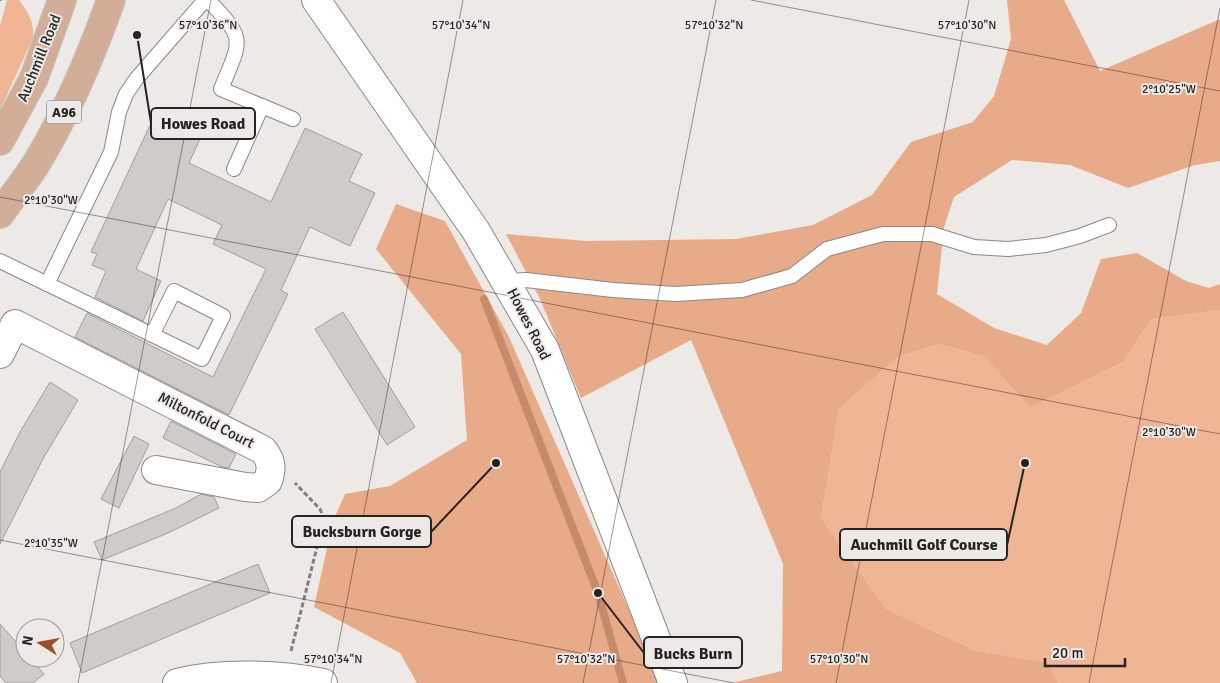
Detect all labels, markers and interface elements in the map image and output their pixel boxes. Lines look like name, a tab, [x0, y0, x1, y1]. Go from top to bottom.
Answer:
street label: Auchmill Road	[13, 12, 65, 104]
text: 57°10'36"N	[179, 18, 237, 33]
text: 57°10'34"N	[432, 18, 490, 33]
text: 57°10'32"N	[685, 18, 743, 33]
text: 57°10'30"N	[938, 18, 996, 33]
text: 2°10'25"W	[1142, 82, 1196, 97]
road number: A96	[46, 100, 82, 124]
callout: Howes Road	[151, 108, 255, 139]
text: Howes Road	[161, 114, 246, 134]
text: 2°10'30"W	[24, 193, 78, 208]
street label: Howes Road	[503, 285, 555, 363]
street label: Miltonfold Court	[155, 388, 257, 452]
text: 2°10'30"W	[1142, 425, 1196, 440]
callout: Bucksburn Gorge	[292, 516, 431, 547]
text: Bucksburn Gorge	[302, 522, 422, 542]
callout: Auchmill Golf Course	[840, 529, 1007, 560]
text: Auchmill Golf Course	[850, 535, 998, 555]
text: 2°10'35"W	[24, 536, 78, 551]
north arrow	[15, 618, 65, 668]
text: N	[18, 634, 37, 647]
scale bar	[1045, 636, 1125, 668]
callout: Bucks Burn	[644, 637, 742, 668]
text: Bucks Burn	[654, 644, 733, 664]
text: 20 m	[1052, 644, 1083, 662]
text: 57°10'34"N	[304, 652, 362, 667]
text: 57°10'32"N	[557, 652, 615, 667]
text: 57°10'30"N	[810, 652, 868, 667]

